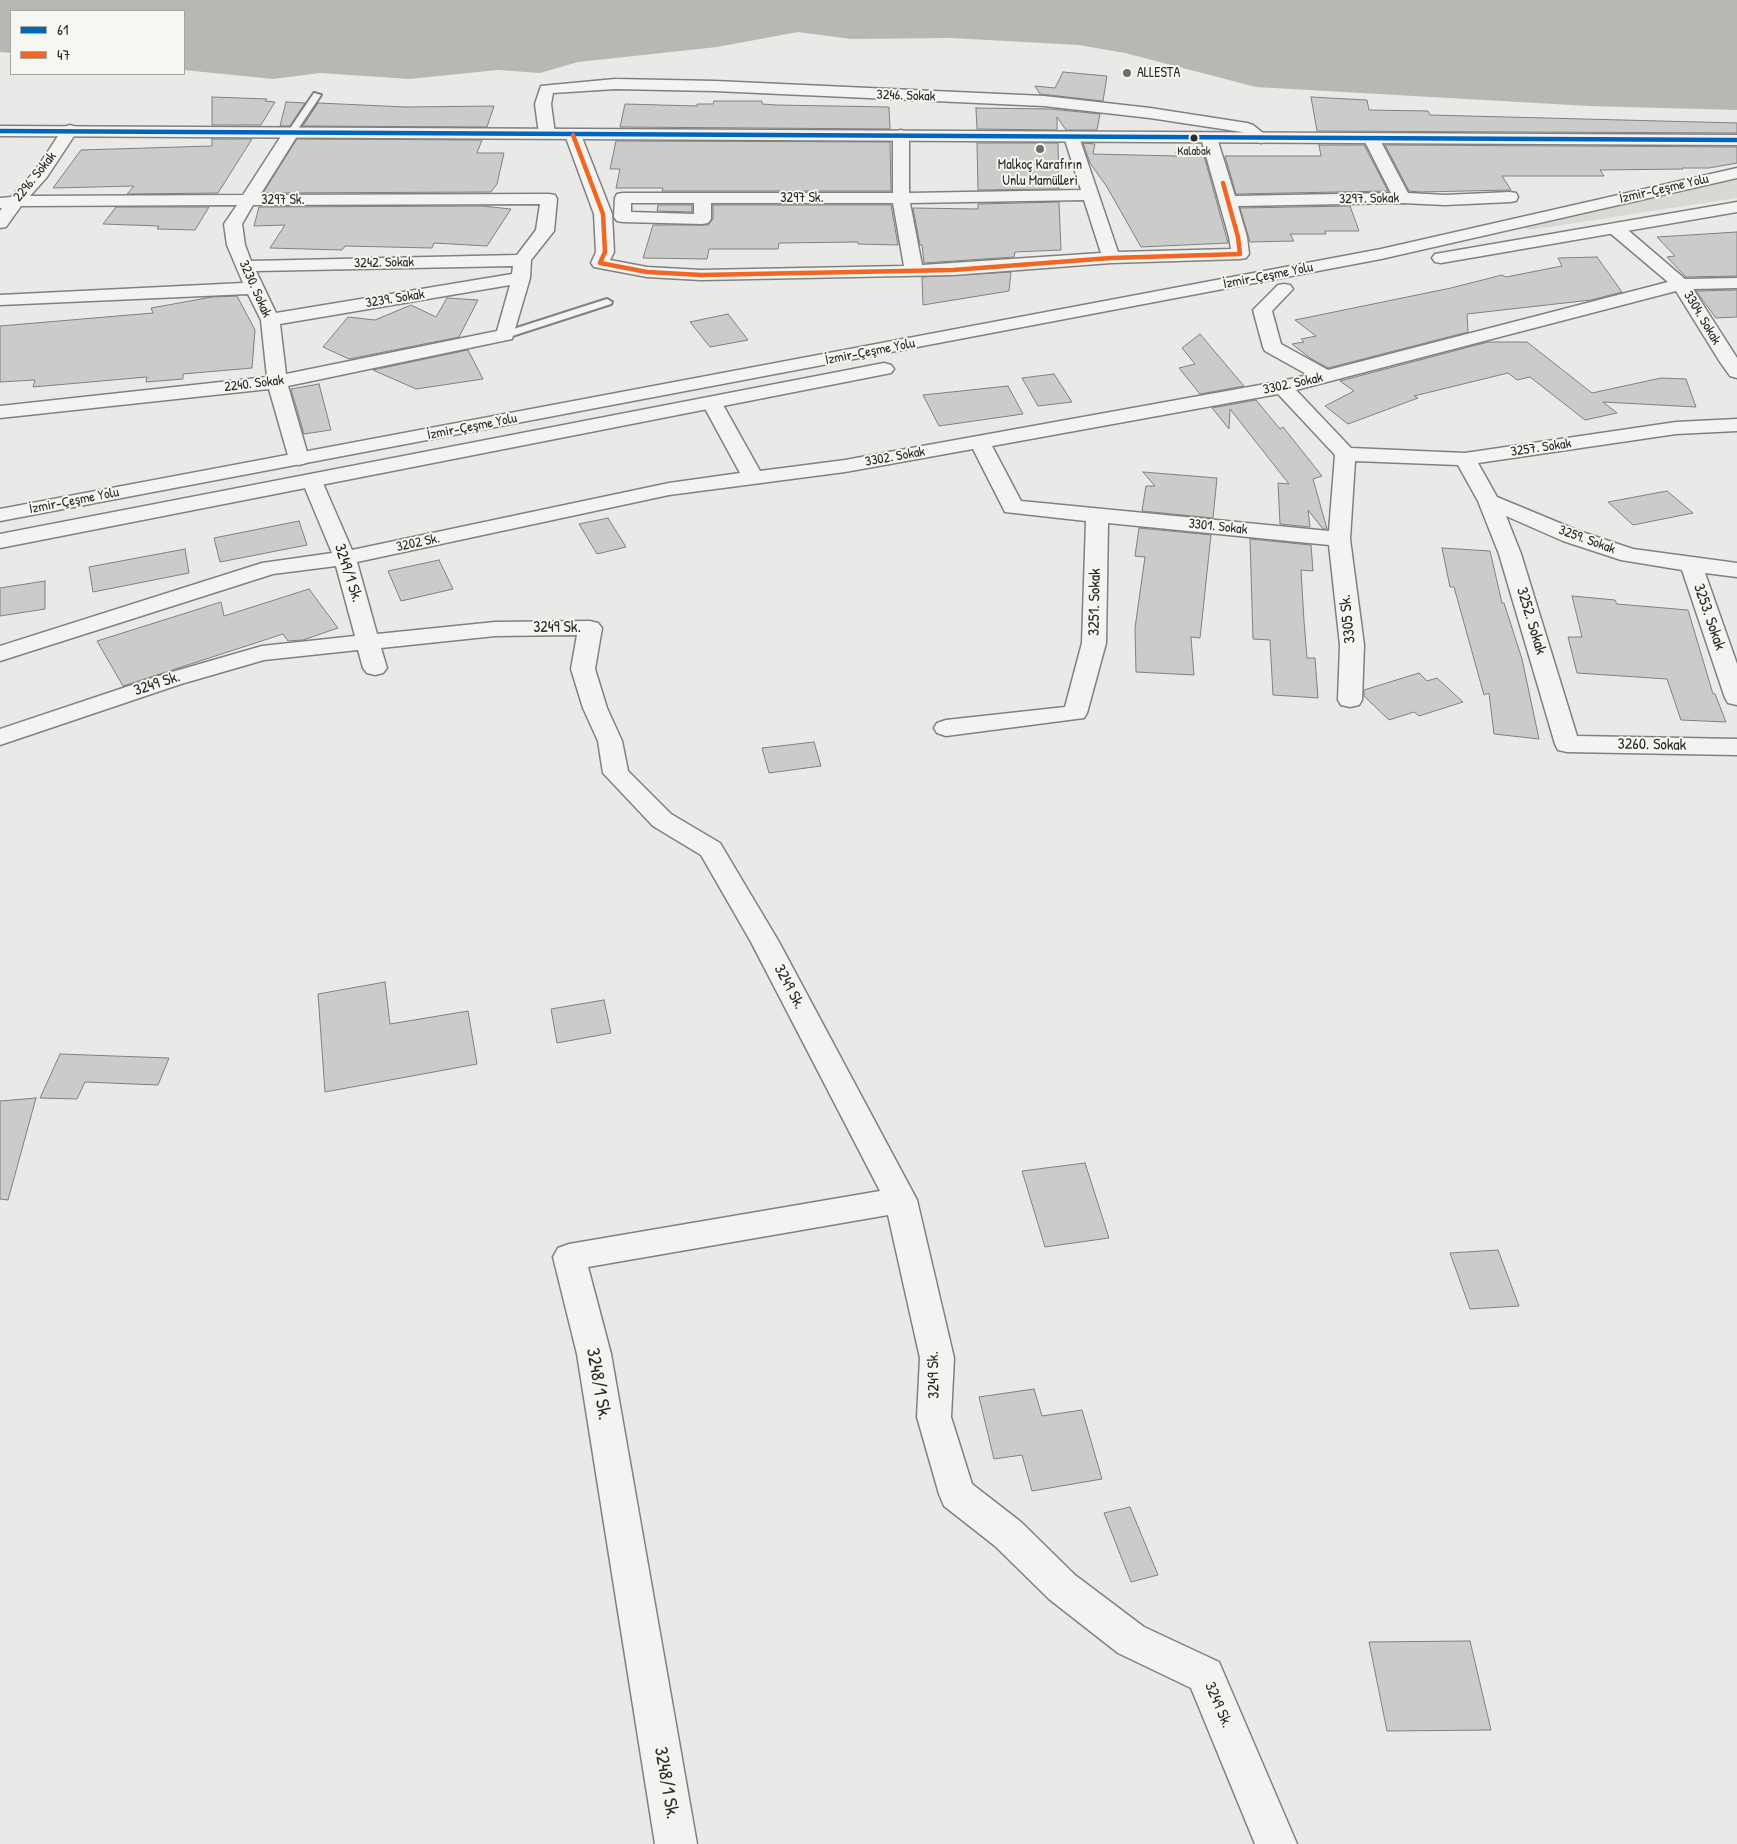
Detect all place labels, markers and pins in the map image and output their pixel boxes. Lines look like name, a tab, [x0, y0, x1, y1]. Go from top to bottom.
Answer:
place label: ALLESTA	[1137, 65, 1180, 81]
marker: ALLESTA	[1121, 67, 1133, 79]
marker: Kalabak	[1189, 133, 1199, 143]
marker: Malkoç Karafırın Unlu Mamülleri	[1034, 143, 1046, 155]
place label: Kalabak	[1177, 145, 1211, 159]
place label: Malkoç Karafırın Unlu Mamülleri	[998, 157, 1082, 190]

